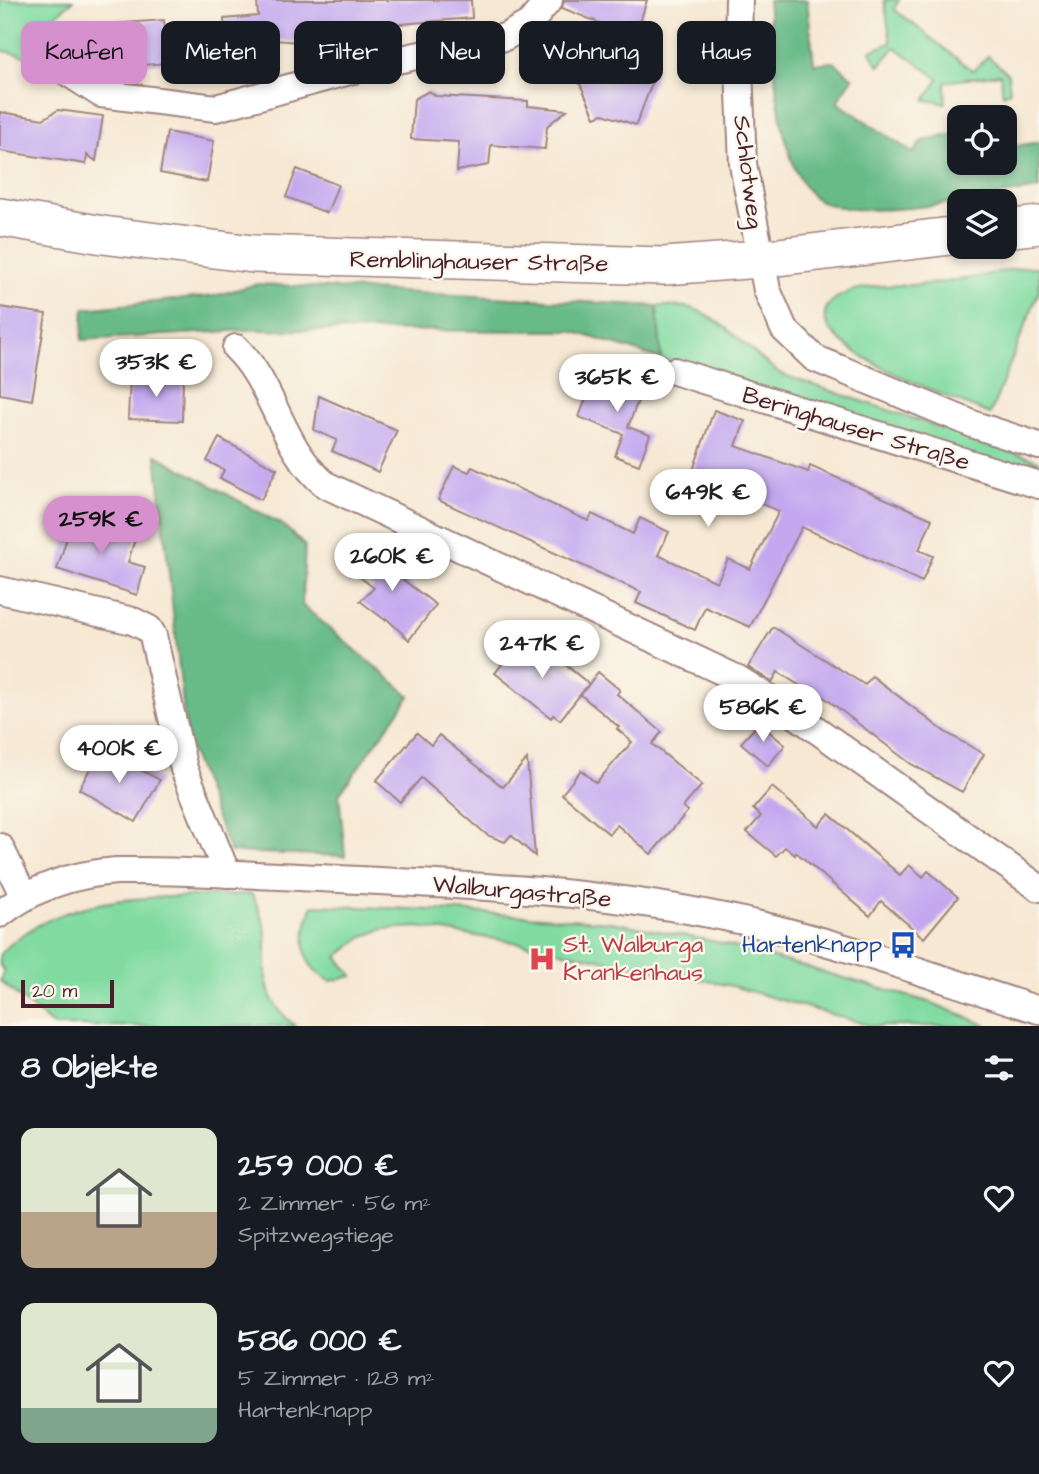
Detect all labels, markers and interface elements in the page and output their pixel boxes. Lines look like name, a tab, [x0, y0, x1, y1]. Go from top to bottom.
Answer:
chip: Kaufen	[21, 21, 147, 84]
chip: Mieten	[161, 21, 280, 84]
chip: Filter	[294, 21, 402, 84]
chip: Neu	[416, 21, 505, 84]
chip: Wohnung	[519, 21, 663, 84]
chip: Haus	[677, 21, 776, 84]
map controls	[947, 105, 1017, 259]
button: locate	[947, 105, 1017, 175]
street label: Schlotweg	[723, 113, 772, 231]
button: layers	[947, 189, 1017, 259]
street label: Remblinghauser Straße	[349, 243, 609, 282]
pin: 353K €	[99, 340, 213, 399]
text: 353K €	[115, 346, 197, 378]
pin: 365K €	[560, 354, 674, 414]
text: 365K €	[575, 361, 659, 393]
street label: Beringhauser Straße	[738, 378, 974, 481]
pin: 649K €	[651, 470, 765, 529]
text: 649K €	[666, 476, 750, 508]
pin: 259K €	[44, 496, 158, 556]
text: 259K €	[59, 503, 143, 535]
pin: 260K €	[335, 534, 449, 593]
text: 260K €	[350, 540, 434, 572]
pin: 247K €	[485, 620, 599, 680]
text: 247K €	[500, 627, 584, 659]
pin: 586K €	[706, 684, 820, 744]
text: 586K €	[719, 691, 807, 723]
pin: 400K €	[62, 726, 176, 785]
text: 400K €	[76, 732, 162, 764]
street label: Walburgastraße	[431, 867, 613, 918]
place label: St. Walburga Krankenhaus	[563, 928, 703, 990]
place label: Hartenknapp	[742, 928, 882, 962]
bus stop icon: Hartenknapp	[888, 930, 918, 960]
hospital icon: St. Walburga Krankenhaus	[527, 944, 557, 974]
scale bar	[21, 977, 114, 1009]
text: 20 m	[32, 978, 77, 1005]
text: 8 Objekte	[21, 1047, 158, 1089]
icon: filters	[980, 1049, 1018, 1087]
text: 259 000 €	[238, 1145, 398, 1187]
icon: home	[77, 1156, 161, 1240]
icon: heart	[980, 1179, 1018, 1217]
text: 2 Zimmer · 56 m²	[238, 1187, 431, 1219]
text: Spitzwegstiege	[238, 1219, 394, 1251]
text: 586 000 €	[238, 1320, 402, 1362]
icon: home	[77, 1331, 161, 1415]
icon: heart	[980, 1354, 1018, 1392]
text: 5 Zimmer · 128 m²	[238, 1362, 434, 1394]
text: Hartenknapp	[238, 1394, 373, 1426]

